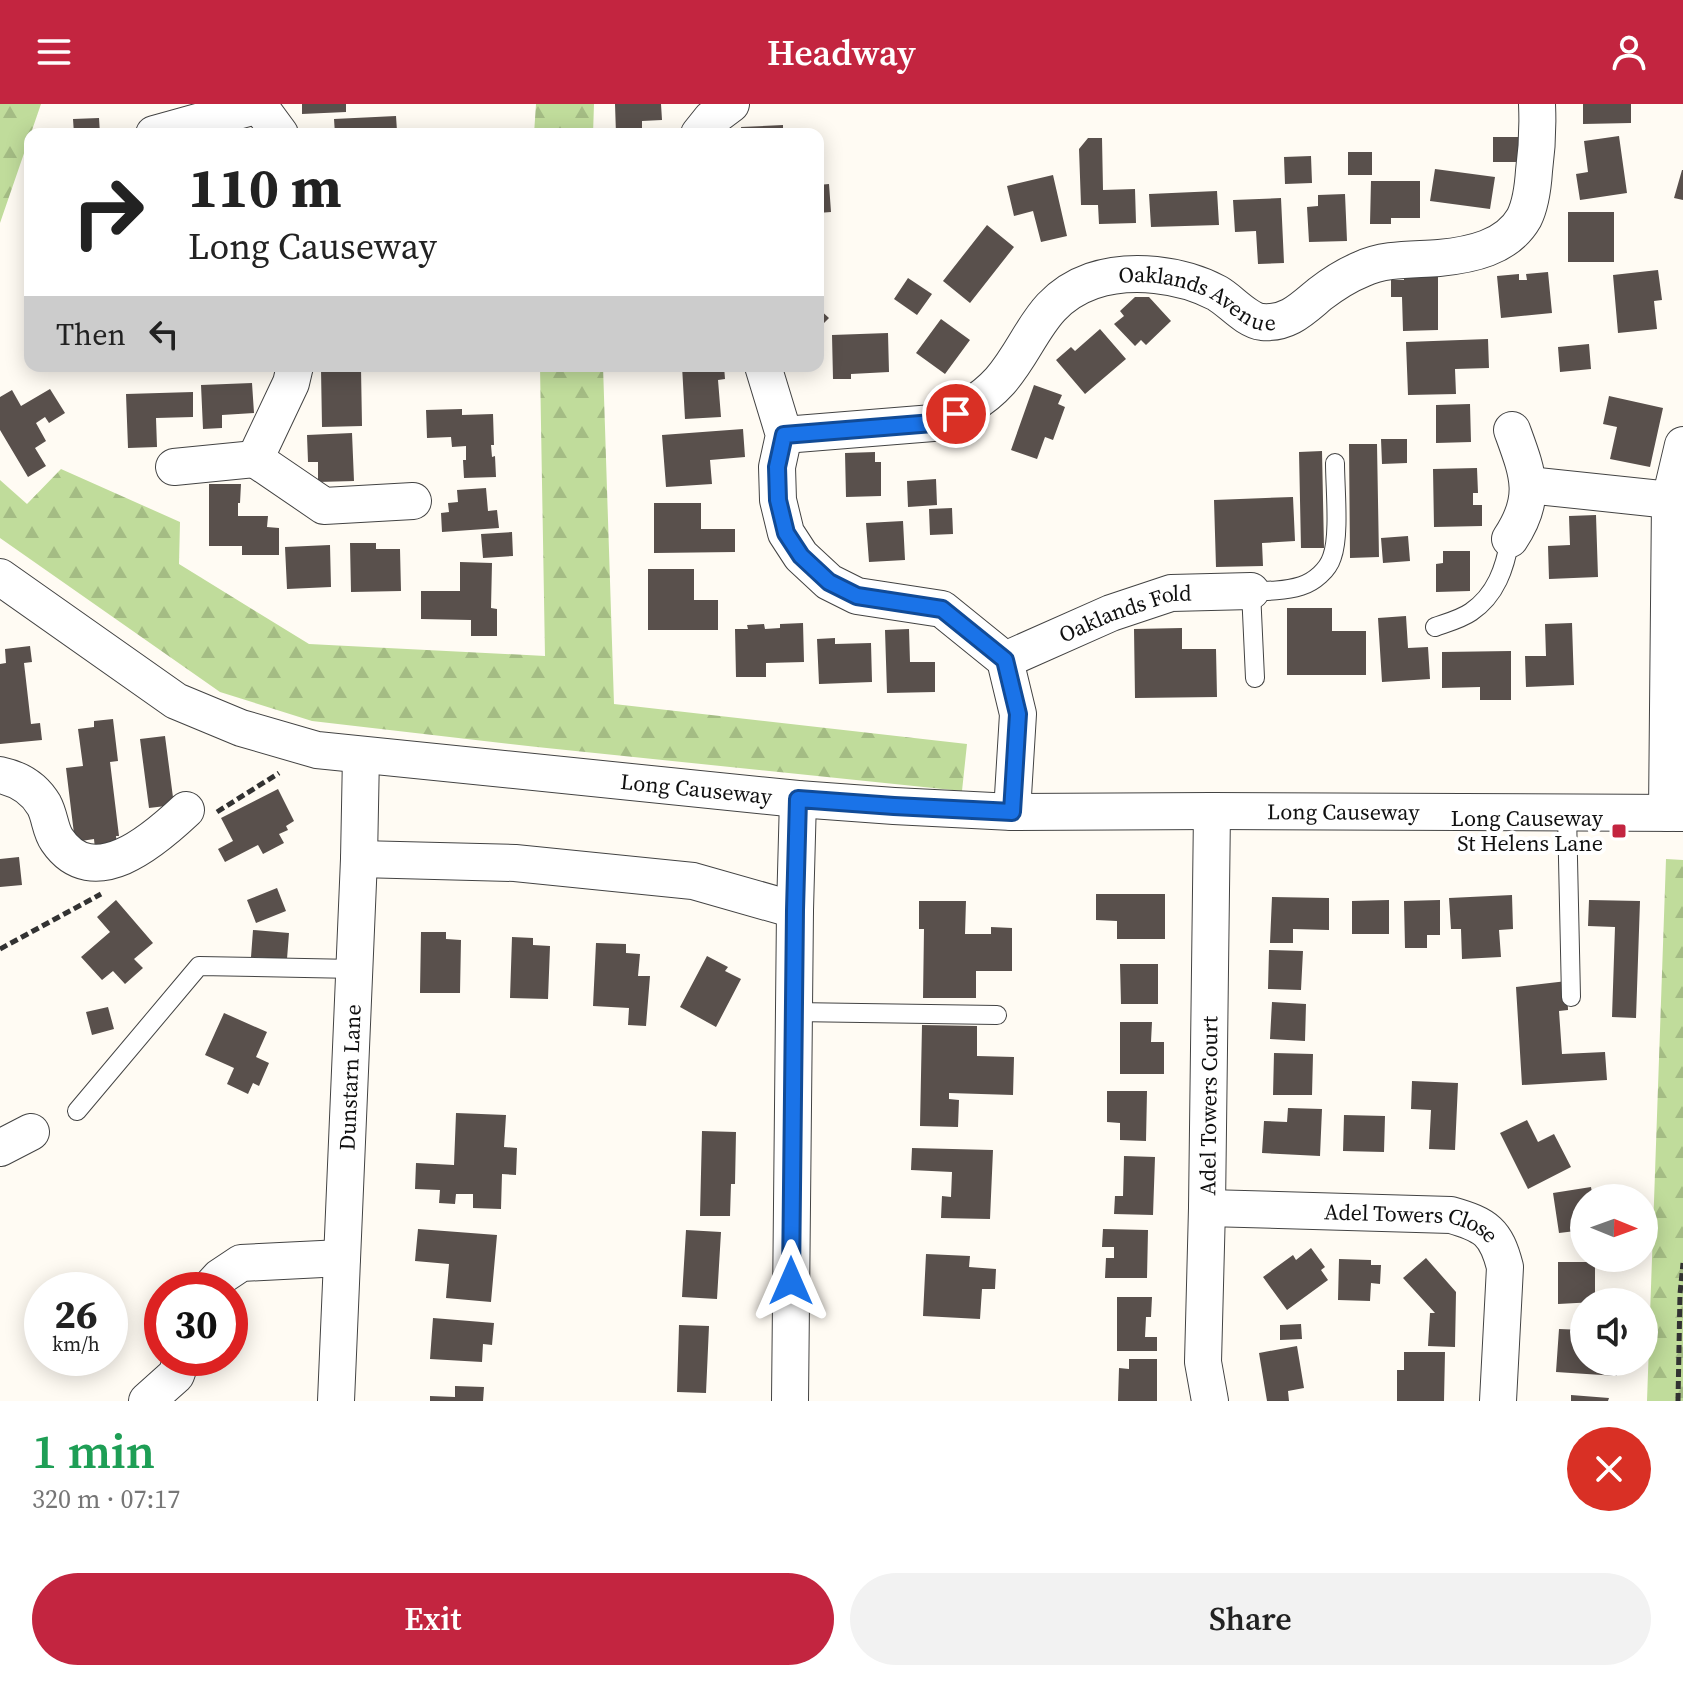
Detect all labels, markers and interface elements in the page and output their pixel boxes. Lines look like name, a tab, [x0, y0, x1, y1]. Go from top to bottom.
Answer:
text: Headway	[767, 28, 916, 77]
icon: menu	[32, 30, 76, 74]
icon: person	[1607, 30, 1651, 74]
text: 110 m	[188, 149, 342, 226]
icon: right	[56, 160, 160, 264]
text: Long Causeway	[188, 222, 437, 271]
street label: Oaklands Avenue	[1118, 259, 1277, 337]
icon: left	[142, 312, 186, 356]
text: Then	[56, 314, 126, 355]
pin	[922, 380, 990, 448]
icon: arrive	[934, 392, 978, 436]
street label: Oaklands Fold	[1054, 577, 1192, 649]
street label: Long Causeway	[619, 766, 774, 811]
street label: Long Causeway	[1267, 796, 1420, 827]
place label: Long Causeway St Helens Lane	[1451, 803, 1604, 858]
marker: Long Causeway St Helens Lane	[1610, 822, 1628, 840]
street label: Dunstarn Lane	[332, 1004, 368, 1151]
street label: Adel Towers Court	[1192, 1015, 1224, 1196]
north arrow	[1570, 1184, 1658, 1272]
map controls	[1570, 1184, 1658, 1376]
street label: Adel Towers Close	[1324, 1196, 1506, 1249]
position arrow	[749, 1239, 833, 1323]
speed limit sign: 30	[144, 1272, 248, 1376]
text: 26	[54, 1287, 98, 1341]
button: sound	[1570, 1288, 1658, 1376]
text: km/h	[52, 1330, 100, 1358]
text: 1 min	[32, 1418, 155, 1484]
button: close	[1567, 1427, 1651, 1511]
text: 320 m · 07:17	[32, 1481, 180, 1517]
button: Exit	[32, 1573, 834, 1665]
button: Share	[850, 1573, 1651, 1665]

